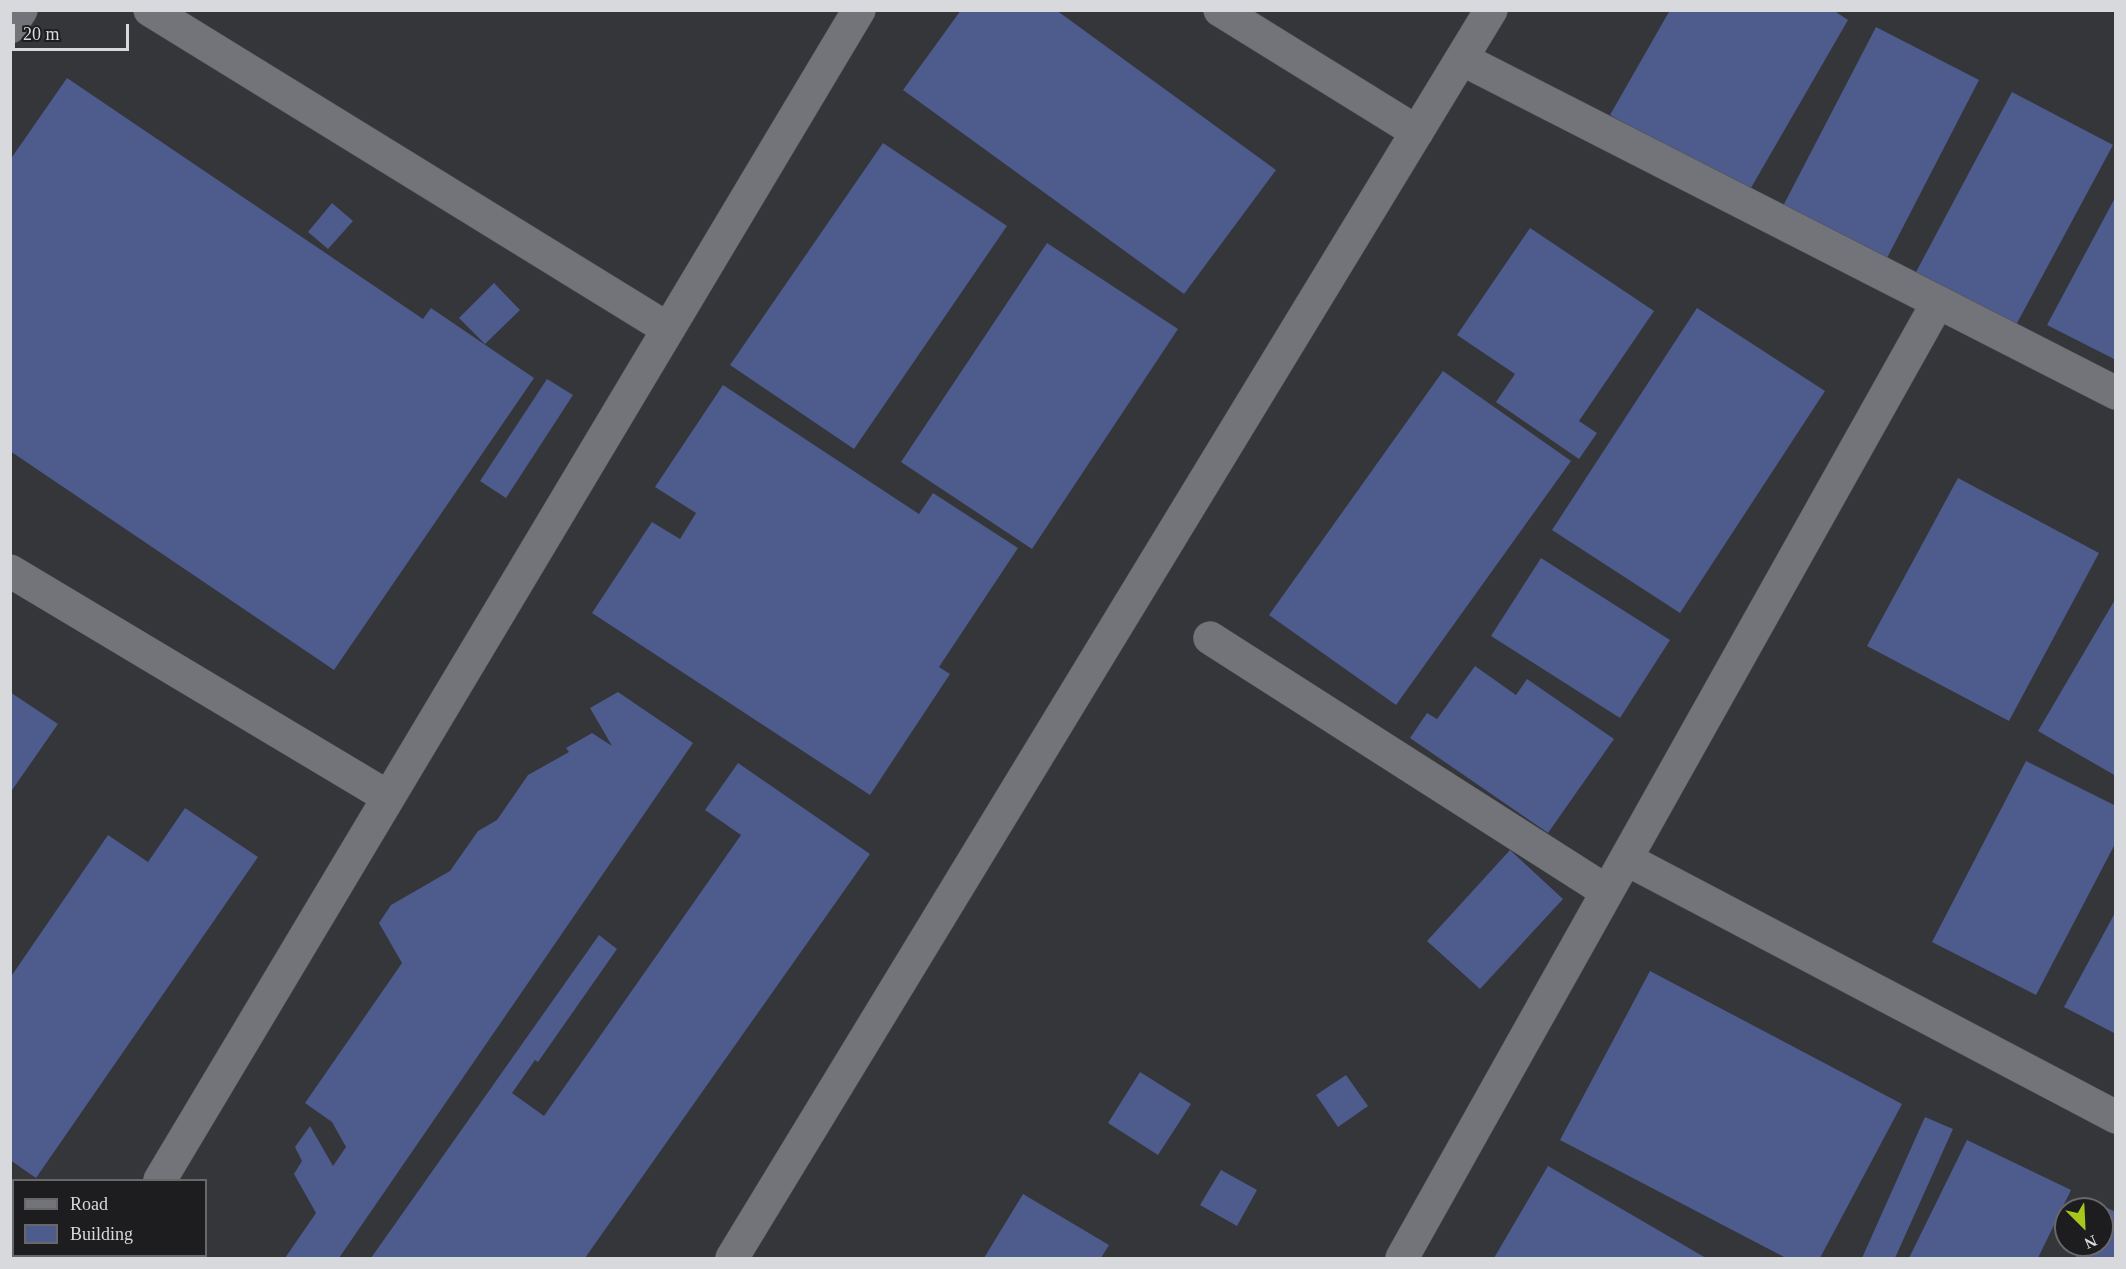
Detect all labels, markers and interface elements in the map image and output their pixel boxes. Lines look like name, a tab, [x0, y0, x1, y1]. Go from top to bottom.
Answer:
scale bar	[15, 12, 132, 50]
text: 20 m	[23, 24, 60, 44]
legend	[12, 1179, 207, 1257]
text: Road	[70, 1194, 108, 1214]
north arrow	[2054, 1197, 2114, 1257]
text: Building	[70, 1224, 133, 1244]
text: N	[2082, 1232, 2099, 1252]

